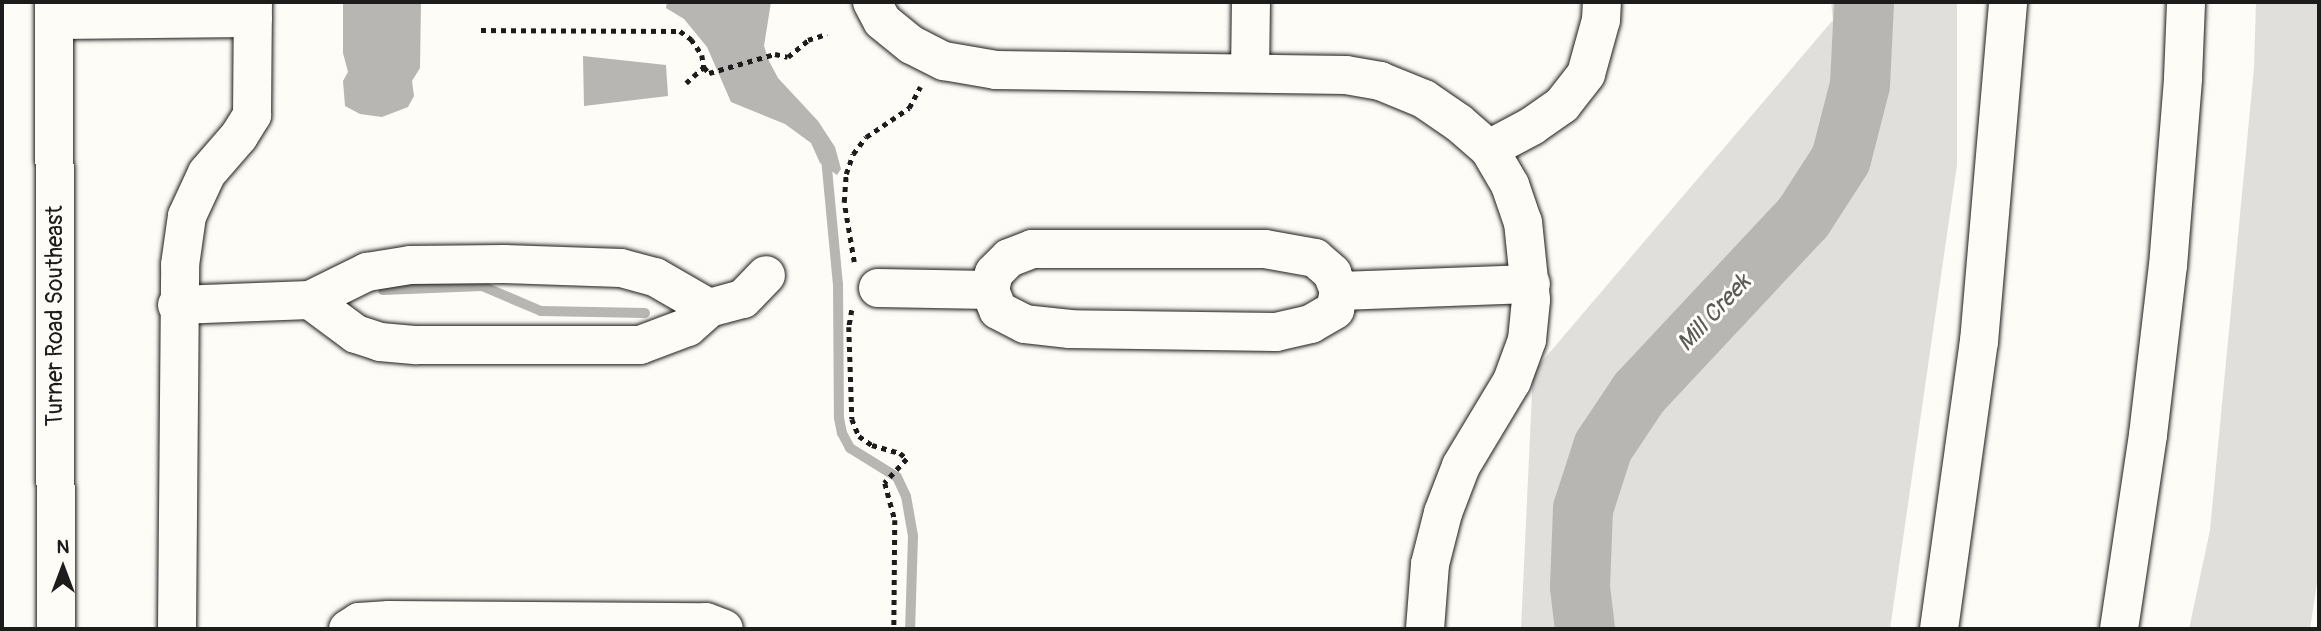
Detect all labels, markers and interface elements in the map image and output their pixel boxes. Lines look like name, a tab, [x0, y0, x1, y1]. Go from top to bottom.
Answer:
street label: Turner Road Southeast	[41, 205, 69, 427]
water label: Mill Creek	[1671, 269, 1757, 357]
north arrow	[28, 533, 98, 603]
text: N	[57, 535, 69, 559]

